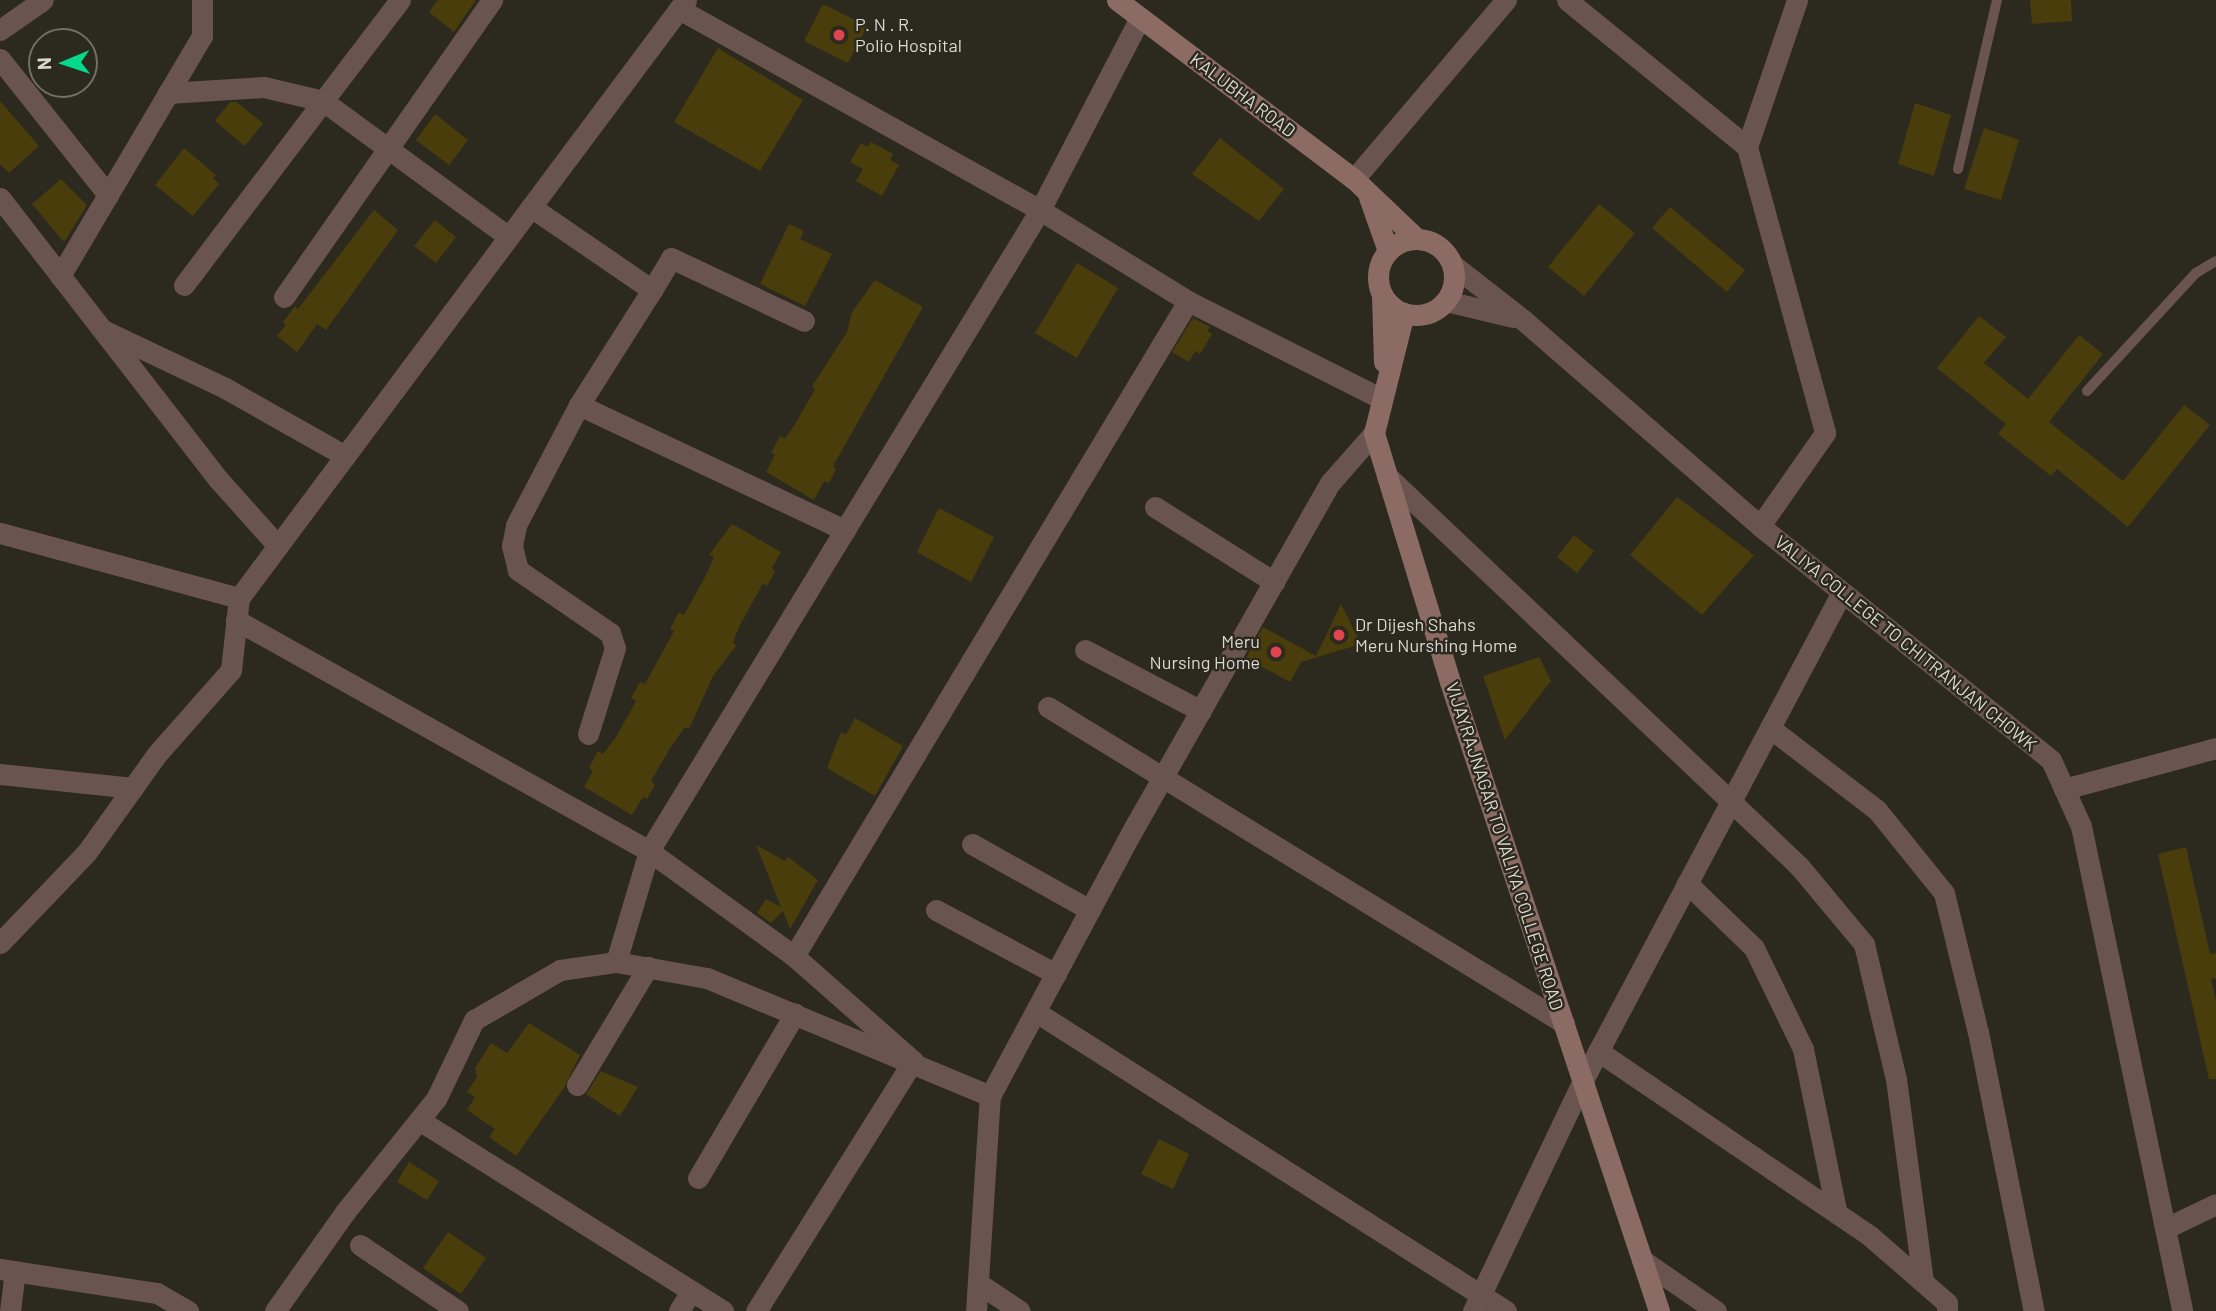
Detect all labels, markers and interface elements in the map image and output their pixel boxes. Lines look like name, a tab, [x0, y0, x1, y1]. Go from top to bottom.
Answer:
place label: P. N . R. Polio Hospital	[855, 14, 962, 56]
marker: P. N . R. Polio Hospital	[829, 25, 849, 45]
north arrow	[28, 28, 98, 98]
street label: KALUBHA ROAD	[1186, 48, 1300, 142]
text: N	[32, 57, 55, 70]
street label: VALIYA COLLEGE TO CHITRANJAN CHOWK	[1771, 531, 2041, 755]
place label: Dr Dijesh Shahs Meru Nurshing Home	[1355, 614, 1517, 656]
marker: Dr Dijesh Shahs Meru Nurshing Home	[1329, 625, 1349, 645]
place label: Meru Nursing Home	[1150, 631, 1260, 674]
marker: Meru Nursing Home	[1266, 642, 1286, 662]
street label: VIJAYRAJNAGAR TO VALIYA COLLEGE ROAD	[1442, 679, 1568, 1013]

